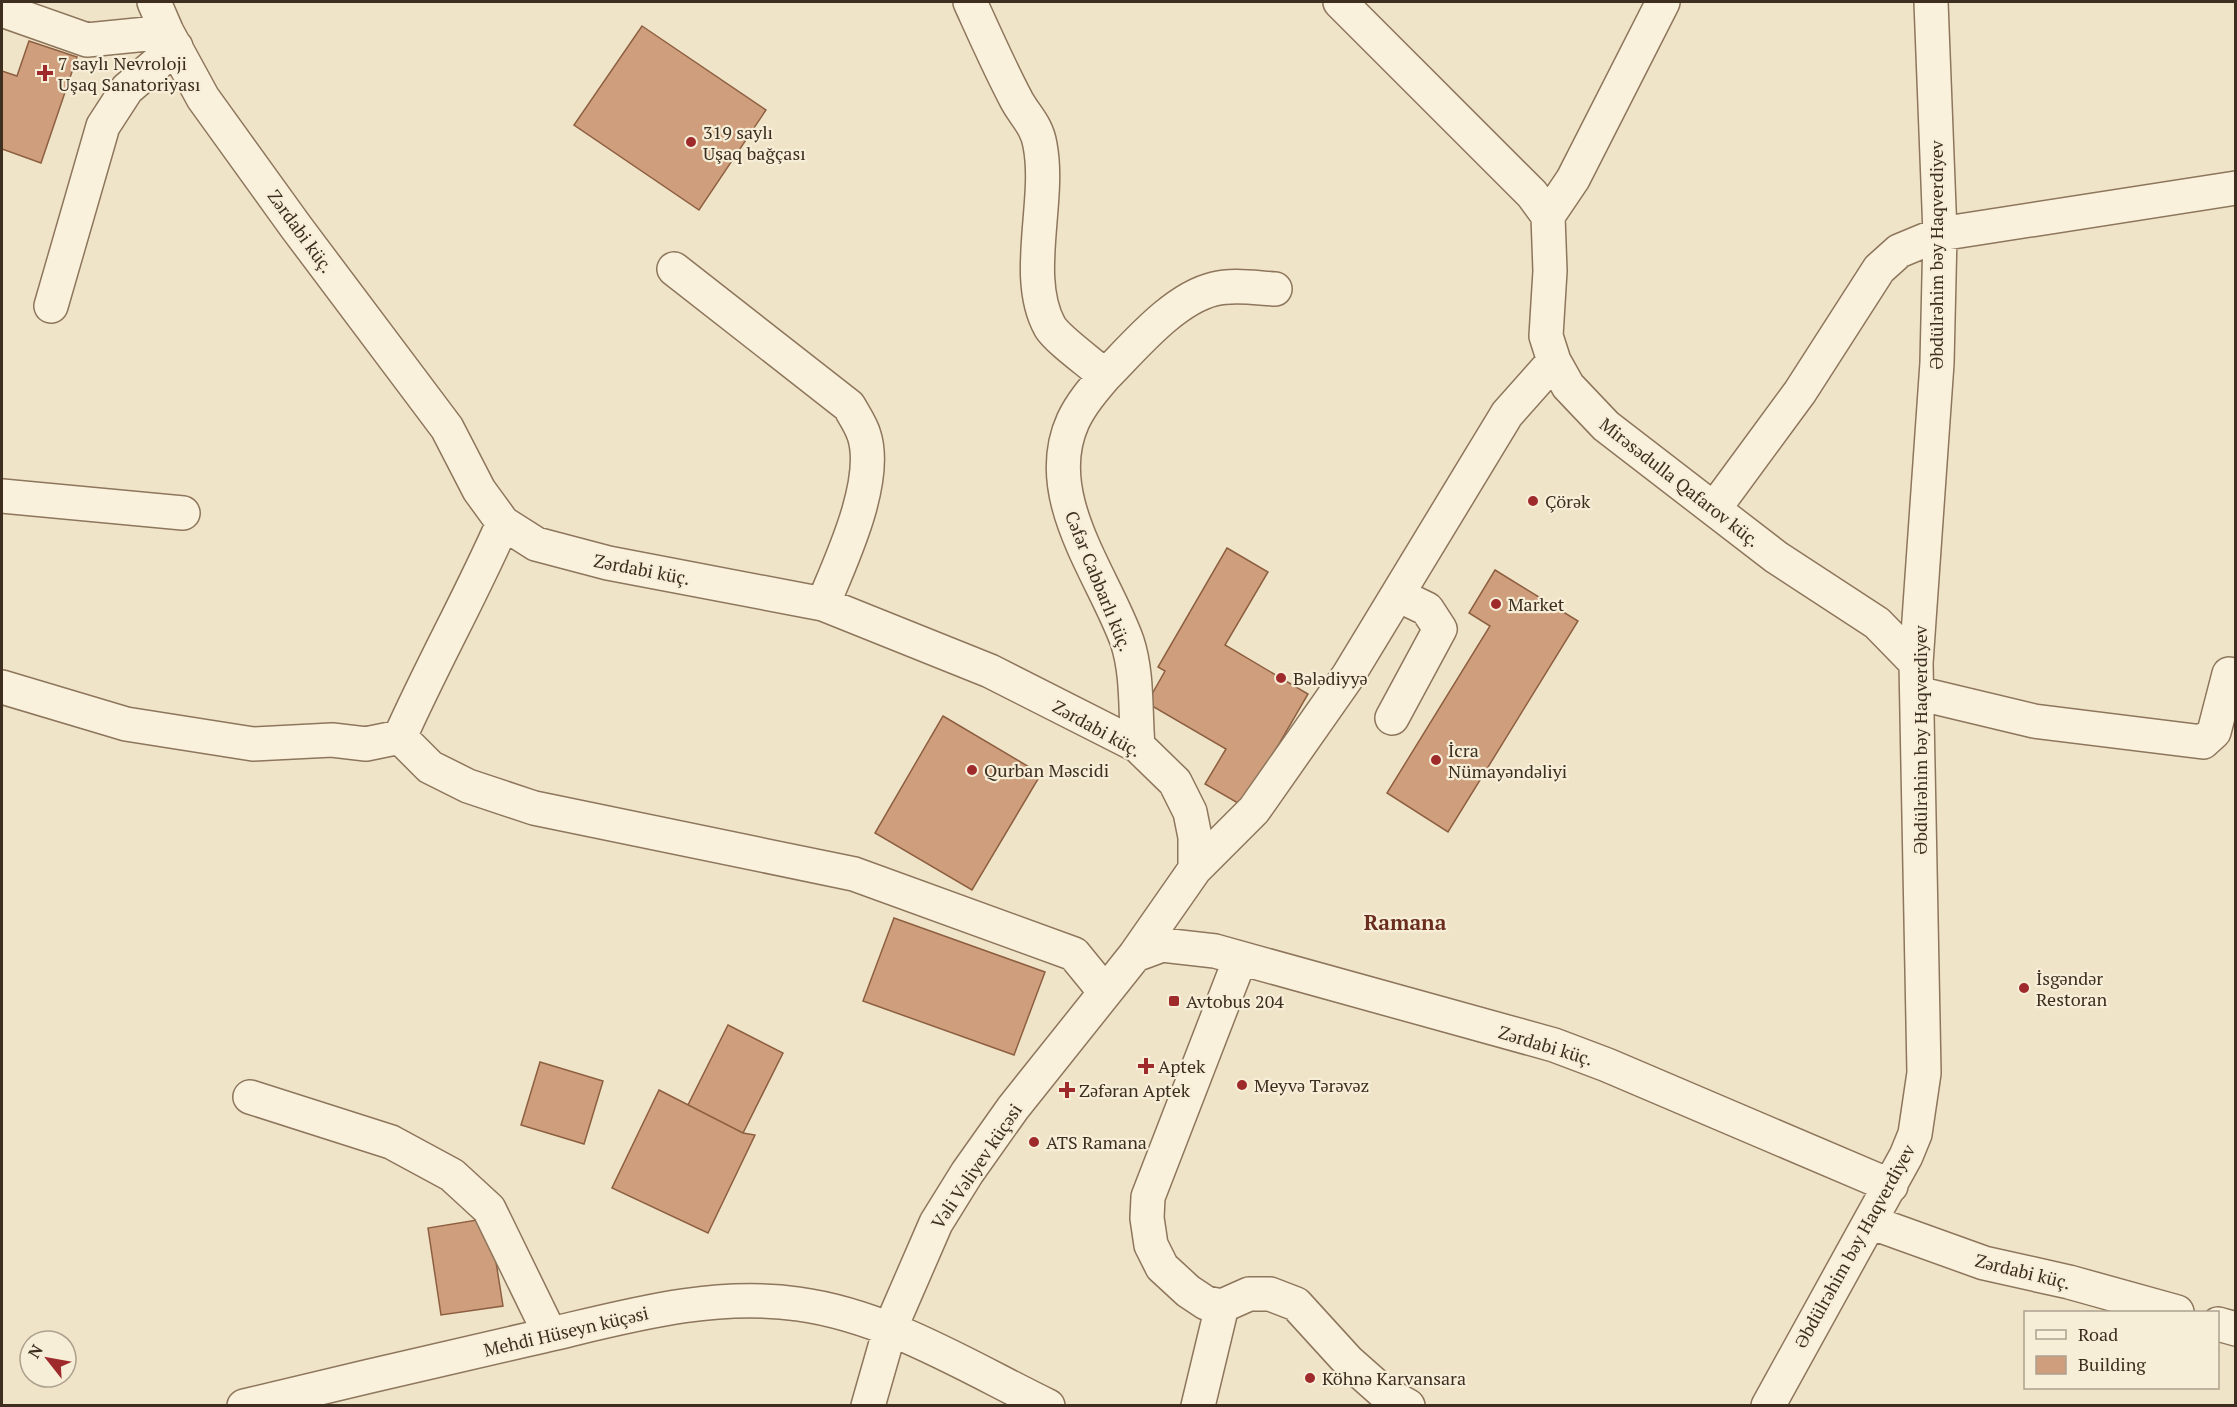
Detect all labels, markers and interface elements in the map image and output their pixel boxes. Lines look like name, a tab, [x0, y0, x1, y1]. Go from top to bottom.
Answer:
place label: 7 saylı Nevroloji Uşaq Sanatoriyası	[58, 51, 200, 96]
marker: 7 saylı Nevroloji Uşaq Sanatoriyası	[36, 64, 54, 82]
place label: 319 saylı Uşaq bağçası	[703, 120, 806, 165]
marker: 319 saylı Uşaq bağçası	[684, 135, 698, 149]
street label: Əbdülrəhim bəy Haqverdiyev	[1924, 139, 1948, 370]
street label: Zərdabi küç.	[263, 184, 339, 278]
street label: Mirəsədulla Qafarov küç.	[1595, 412, 1765, 552]
place label: Çörək	[1545, 489, 1591, 513]
marker: Çörək	[1526, 494, 1540, 508]
street label: Cəfər Cabbarlı küç.	[1060, 507, 1138, 655]
street label: Zərdabi küç.	[592, 548, 692, 590]
place label: Market	[1508, 592, 1565, 616]
marker: Market	[1489, 597, 1503, 611]
street label: Əbdülrəhim bəy Haqverdiyev	[1908, 624, 1932, 855]
place label: Bələdiyyə	[1293, 666, 1368, 690]
marker: Bələdiyyə	[1274, 671, 1288, 685]
street label: Zərdabi küç.	[1049, 694, 1145, 762]
place label: İcra Nümayəndəliyi	[1448, 738, 1567, 783]
marker: İcra Nümayəndəliyi	[1429, 753, 1443, 767]
place label: Qurban Məscidi	[984, 758, 1109, 782]
marker: Qurban Məscidi	[965, 763, 979, 777]
district label: Ramana	[1364, 908, 1447, 936]
place label: İsgəndər Restoran	[2036, 966, 2108, 1011]
marker: İsgəndər Restoran	[2017, 981, 2031, 995]
place label: Avtobus 204	[1186, 989, 1284, 1013]
marker: Avtobus 204	[1167, 994, 1181, 1008]
street label: Zərdabi küç.	[1496, 1019, 1596, 1071]
place label: Aptek	[1158, 1054, 1206, 1078]
marker: Aptek	[1139, 1059, 1153, 1073]
place label: Meyvə Tərəvəz	[1254, 1073, 1369, 1097]
place label: Zəfəran Aptek	[1079, 1078, 1191, 1102]
marker: Meyvə Tərəvəz	[1235, 1078, 1249, 1092]
marker: Zəfəran Aptek	[1060, 1083, 1074, 1097]
street label: Vəli Vəliyev küçəsi	[925, 1099, 1027, 1233]
place label: ATS Ramana	[1046, 1130, 1147, 1154]
marker: ATS Ramana	[1027, 1135, 1041, 1149]
street label: Əbdülrəhim bəy Haqverdiyev	[1788, 1139, 1921, 1352]
street label: Zərdabi küç.	[1973, 1248, 2073, 1294]
street label: Mehdi Hüseyn küçəsi	[481, 1300, 651, 1362]
legend	[2024, 1311, 2219, 1389]
text: Road	[2078, 1322, 2118, 1346]
north arrow	[18, 1329, 78, 1389]
text: N	[23, 1340, 48, 1362]
text: Building	[2078, 1352, 2146, 1376]
place label: Köhnə Karvansara	[1322, 1366, 1466, 1390]
marker: Köhnə Karvansara	[1303, 1371, 1317, 1385]

